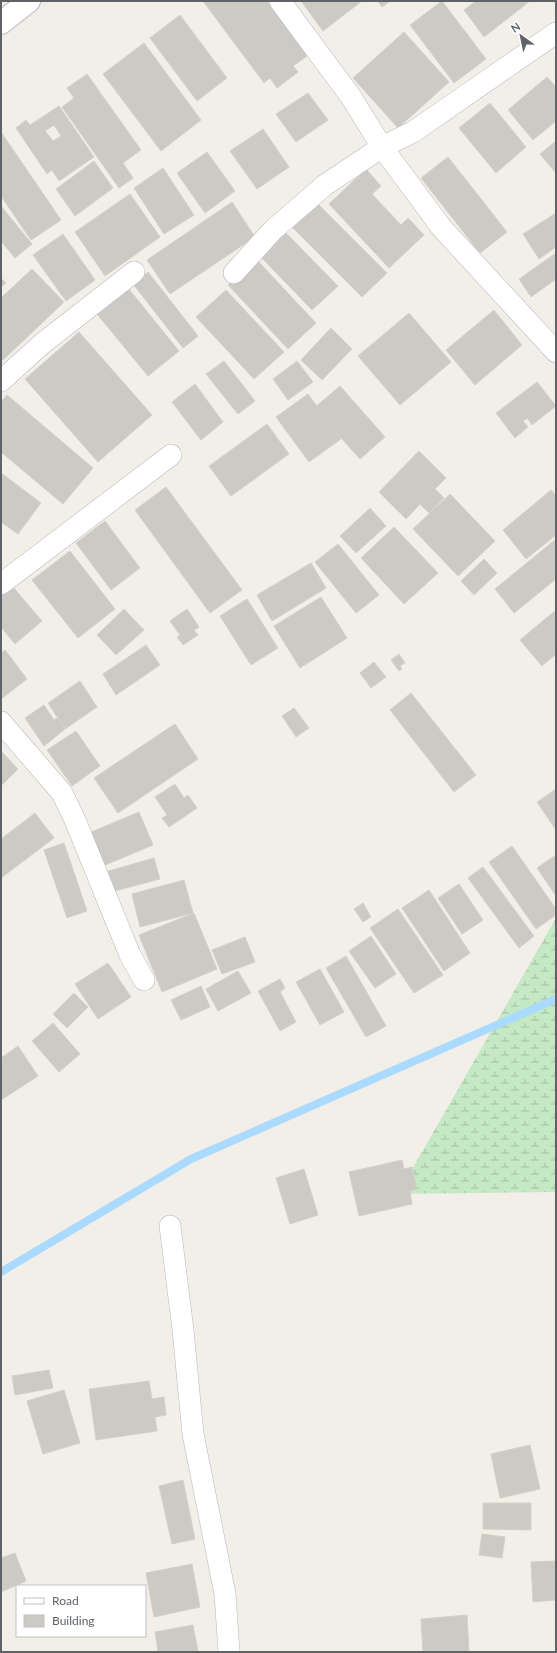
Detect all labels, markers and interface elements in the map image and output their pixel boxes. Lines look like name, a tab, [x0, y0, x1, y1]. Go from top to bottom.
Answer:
north arrow	[501, 16, 541, 56]
text: N	[508, 19, 522, 35]
legend	[16, 1585, 146, 1637]
text: Road	[52, 1593, 79, 1608]
text: Building	[52, 1613, 95, 1628]

